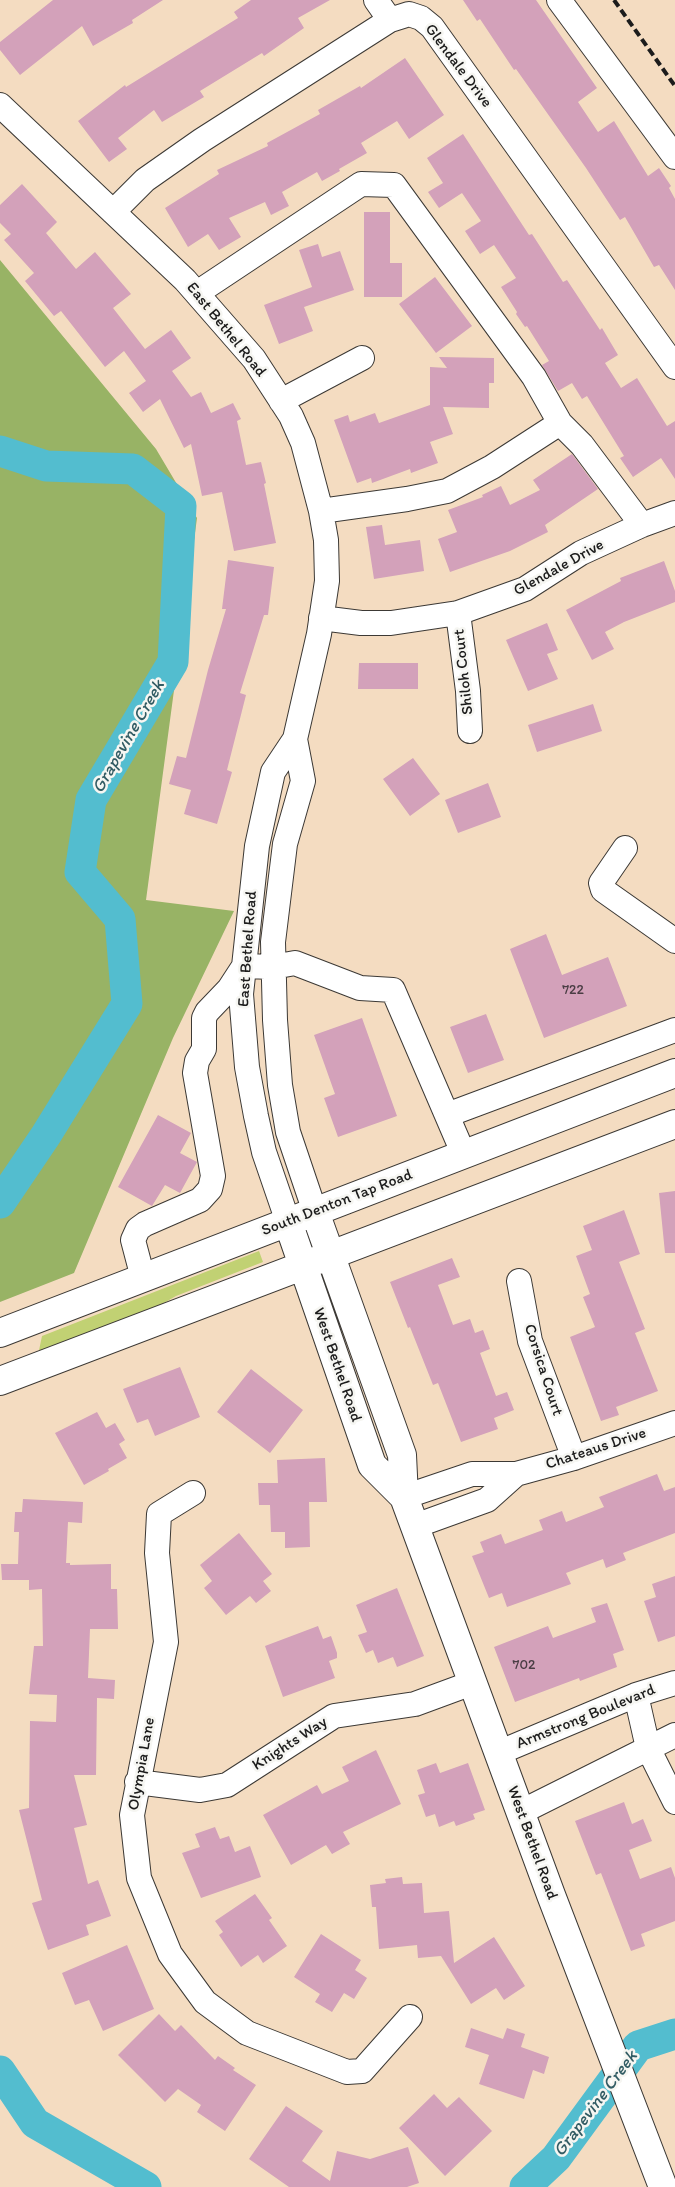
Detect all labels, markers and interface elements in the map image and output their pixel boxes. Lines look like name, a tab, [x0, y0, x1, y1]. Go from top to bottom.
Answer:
street label: Glendale Drive	[420, 20, 496, 112]
street label: East Bethel Road	[182, 279, 270, 381]
street label: Glendale Drive	[511, 535, 607, 601]
street label: Shiloh Court	[450, 628, 478, 716]
water label: Grapevine Creek	[88, 677, 170, 797]
street label: East Bethel Road	[234, 890, 262, 1008]
house number: 722	[562, 982, 584, 998]
street label: South Denton Tap Road	[259, 1165, 415, 1241]
street label: West Bethel Road	[308, 1305, 366, 1425]
street label: Corsica Court	[519, 1322, 567, 1418]
street label: Chateaus Drive	[543, 1424, 649, 1474]
house number: 702	[513, 1657, 535, 1673]
street label: Armstrong Boulevard	[514, 1680, 658, 1754]
street label: Knights Way	[249, 1713, 331, 1775]
street label: Olympia Lane	[124, 1716, 160, 1812]
street label: West Bethel Road	[502, 1783, 562, 1903]
water label: Grapevine Creek	[549, 2047, 643, 2161]

